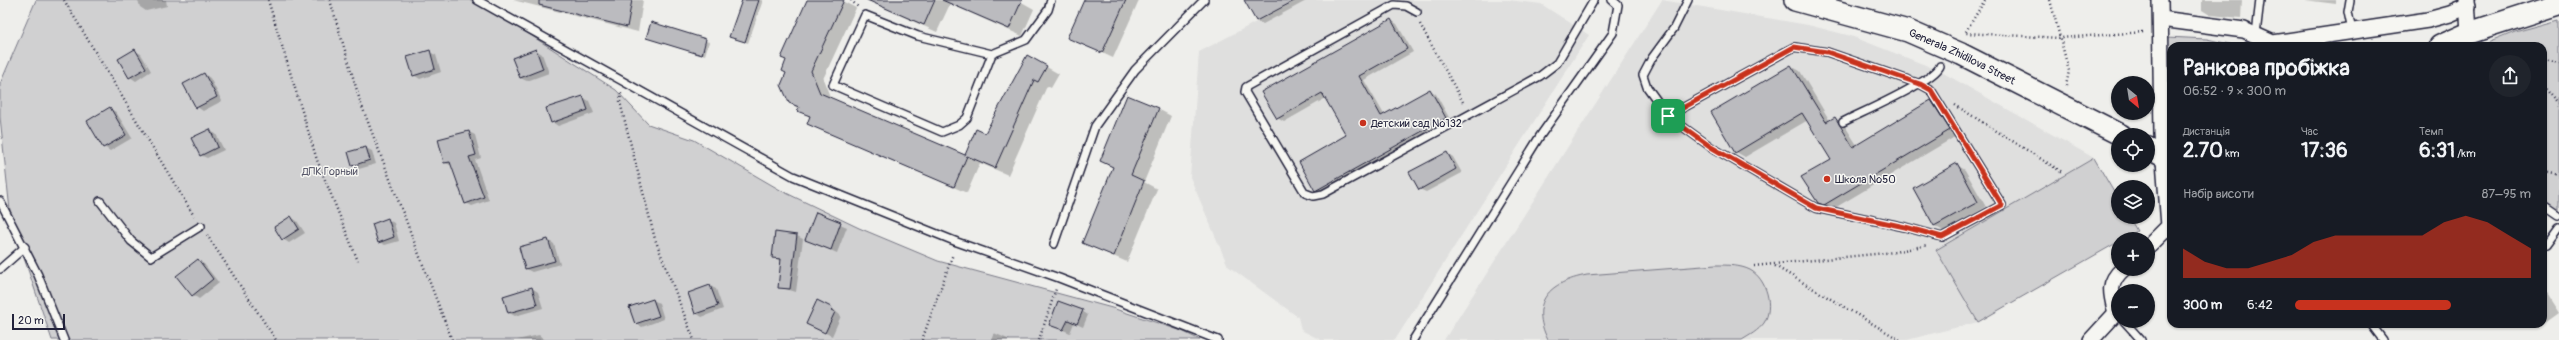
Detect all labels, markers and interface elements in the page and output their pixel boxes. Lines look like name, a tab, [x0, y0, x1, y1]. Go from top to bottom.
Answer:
street label: Generala Zhidilova Street	[1907, 26, 2018, 88]
text: Ранкова пробіжка	[2183, 54, 2350, 82]
button: share	[2489, 55, 2531, 97]
north arrow	[2111, 76, 2155, 120]
map controls	[2111, 76, 2155, 328]
text: 06:52 · 9 × 300 m	[2183, 83, 2286, 99]
pin	[1651, 99, 1685, 133]
icon: arrive	[1657, 105, 1679, 127]
place label: Детский сад №132	[1370, 117, 1462, 130]
marker: Детский сад №132	[1358, 118, 1368, 128]
text: Дистанція	[2183, 125, 2230, 138]
text: Час	[2301, 125, 2318, 138]
text: Темп	[2419, 125, 2443, 138]
button: locate	[2111, 128, 2155, 172]
text: 2.70	[2183, 138, 2223, 163]
text: 17:36	[2301, 138, 2348, 163]
text: 6:31	[2419, 138, 2455, 163]
text: km	[2223, 147, 2240, 160]
text: /km	[2455, 147, 2476, 160]
park label: ДПК Горный	[301, 165, 358, 178]
place label: Школа №50	[1835, 173, 1896, 186]
marker: Школа №50	[1822, 174, 1832, 184]
button: layers	[2111, 180, 2155, 224]
text: Набір висоти	[2183, 186, 2254, 202]
text: 87–95 m	[2482, 186, 2531, 202]
button: +	[2111, 232, 2155, 276]
button: −	[2111, 284, 2155, 328]
text: 300 m	[2183, 297, 2222, 313]
text: 6:42	[2247, 297, 2273, 313]
scale bar	[12, 312, 65, 331]
text: 20 m	[18, 314, 44, 327]

